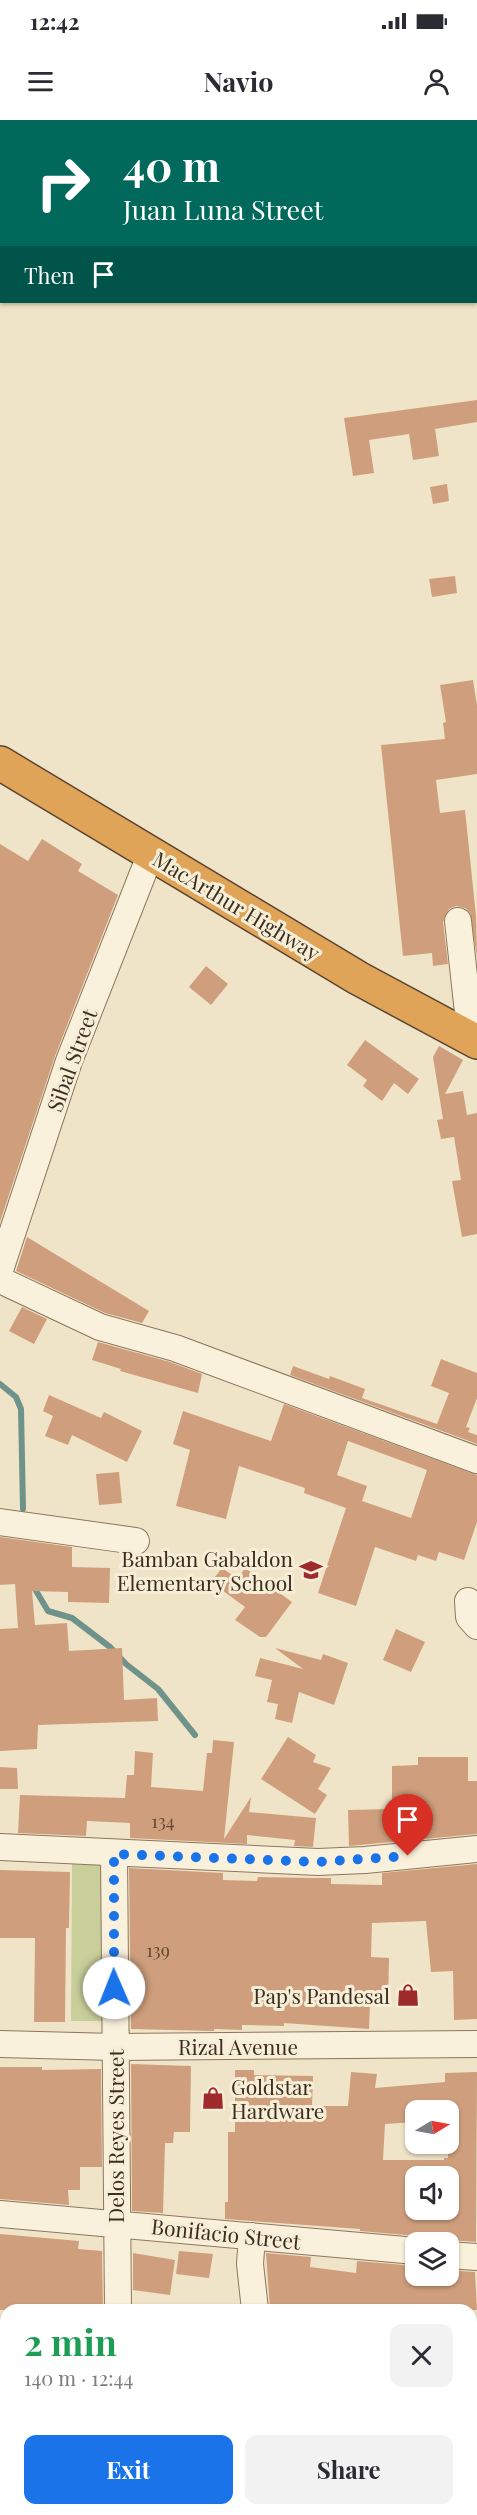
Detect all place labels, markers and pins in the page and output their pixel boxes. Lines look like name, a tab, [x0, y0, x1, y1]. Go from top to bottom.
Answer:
place label: Bamban Gabaldon Elementary School	[117, 1544, 293, 1596]
school or university icon: Bamban Gabaldon Elementary School	[298, 1557, 324, 1583]
pin	[382, 1794, 433, 1856]
place label: Pap's Pandesal	[253, 1981, 390, 2009]
shop icon: Pap's Pandesal	[395, 1982, 421, 2008]
place label: Goldstar Hardware	[231, 2072, 324, 2124]
shop icon: Goldstar Hardware	[200, 2085, 226, 2111]

